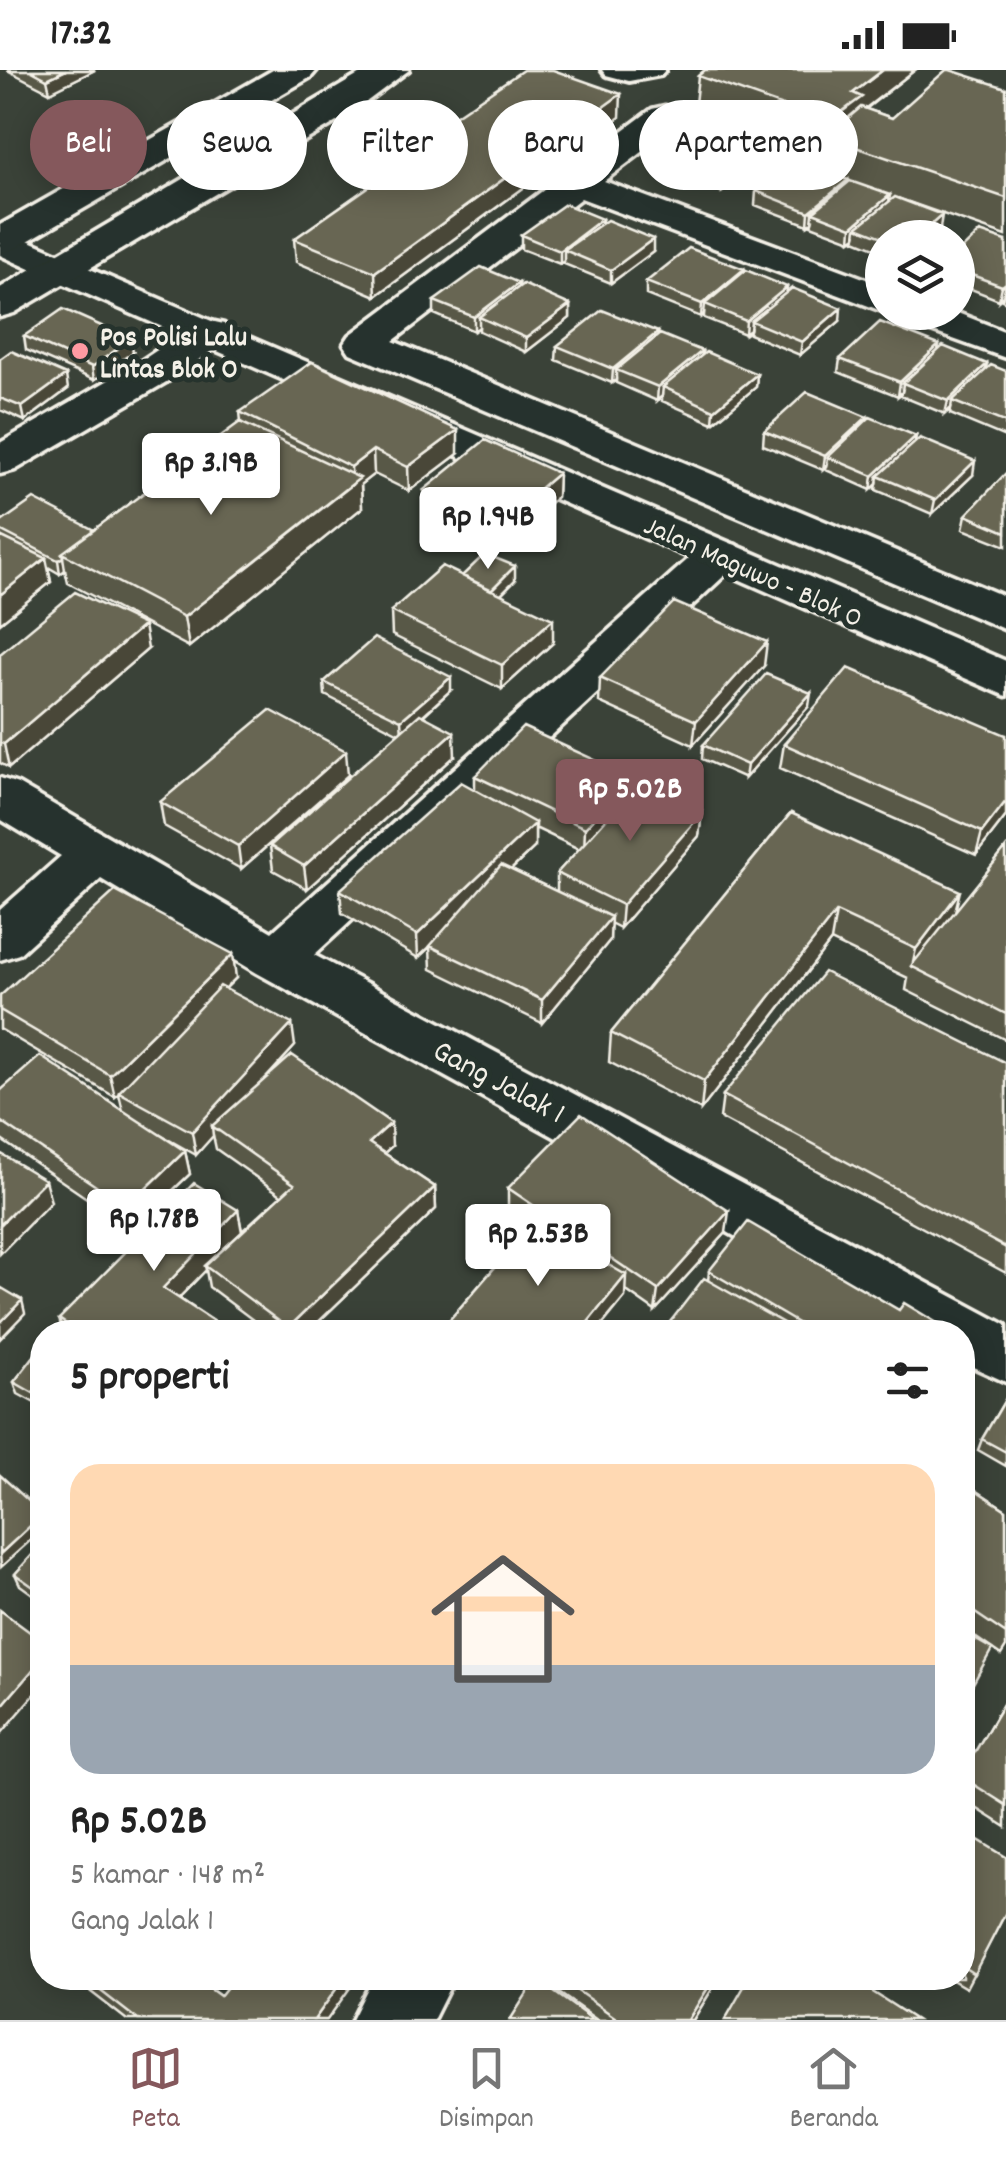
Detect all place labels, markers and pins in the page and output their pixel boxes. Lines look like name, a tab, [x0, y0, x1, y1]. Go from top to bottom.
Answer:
place label: Pos Polisi Lalu Lintas Blok O	[100, 320, 247, 392]
marker: Pos Polisi Lalu Lintas Blok O	[69, 340, 91, 362]
pin: Rp 3.19B	[108, 433, 314, 518]
pin: Rp 1.94B	[385, 487, 591, 572]
pin: Rp 5.02B	[527, 759, 733, 844]
pin: Rp 1.78B	[51, 1189, 257, 1274]
pin: Rp 2.53B	[435, 1204, 641, 1289]

